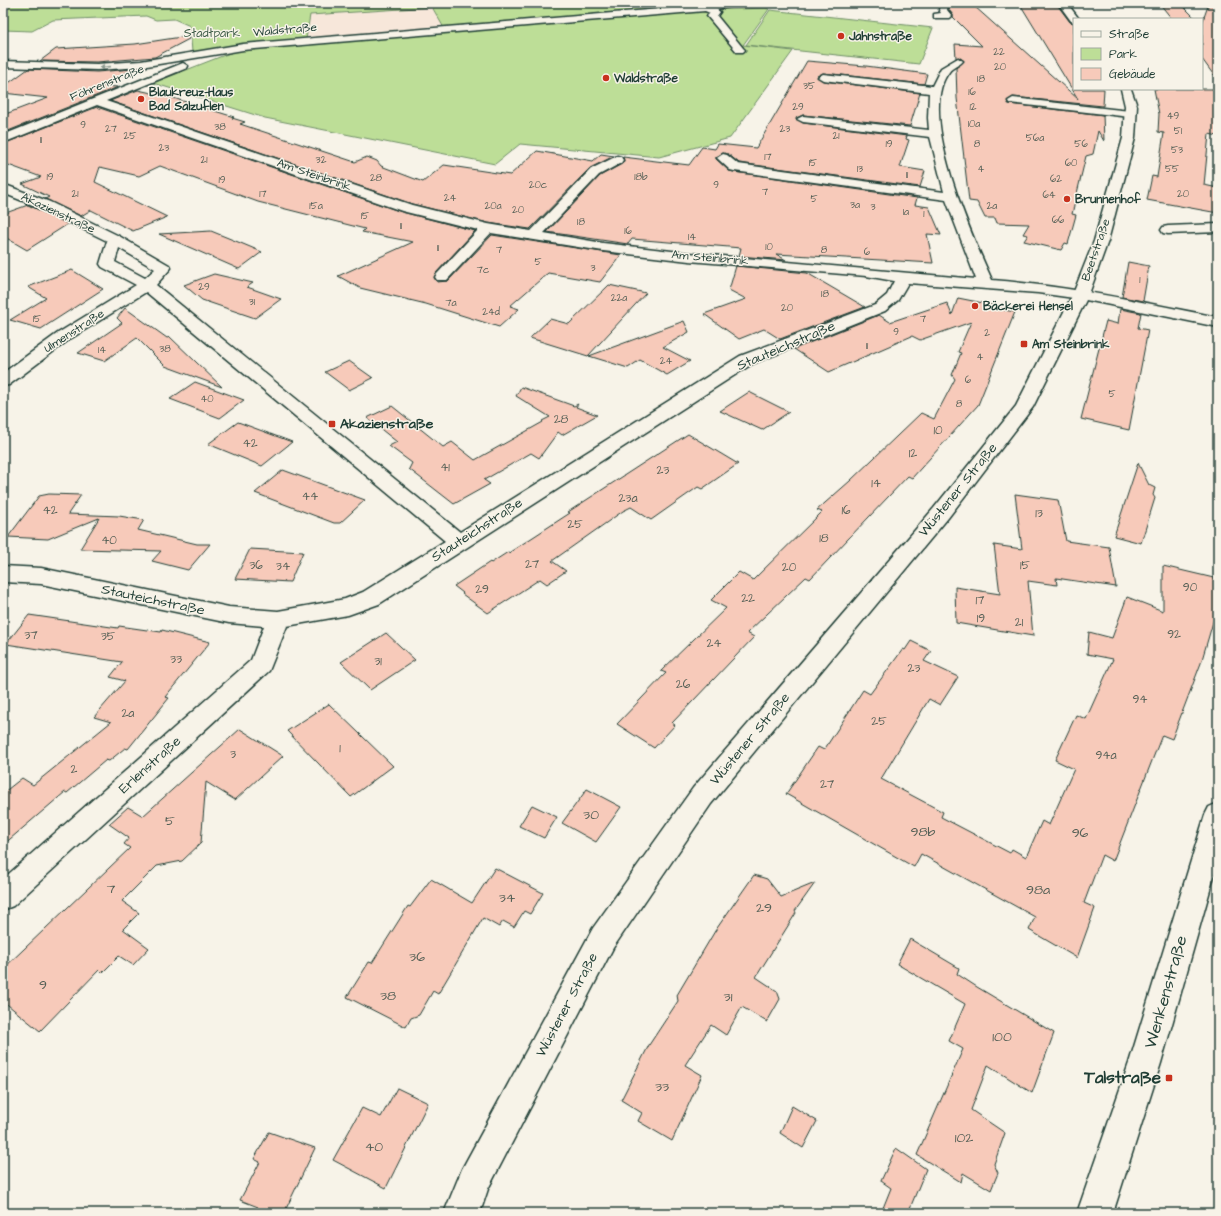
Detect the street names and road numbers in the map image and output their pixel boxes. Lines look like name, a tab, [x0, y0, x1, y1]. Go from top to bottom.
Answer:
street label: Waldstraße	[252, 19, 318, 41]
street label: Föhrenstraße	[67, 60, 147, 106]
street label: Am Steinbrink	[275, 154, 354, 196]
street label: Akazienstraße	[18, 188, 98, 238]
street label: Beetstraße	[1077, 216, 1115, 283]
street label: Am Steinbrink	[671, 246, 750, 270]
street label: Ulmenstraße	[40, 305, 108, 357]
street label: Stauteichstraße	[734, 316, 839, 376]
street label: Wüstener Straße	[914, 439, 1002, 541]
street label: Stauteichstraße	[427, 493, 527, 567]
street label: Stauteichstraße	[100, 579, 207, 621]
street label: Wüstener Straße	[705, 688, 795, 790]
street label: Erlenstraße	[114, 731, 186, 798]
street label: Wenkenstraße	[1138, 933, 1194, 1051]
street label: Wüstener Straße	[531, 949, 603, 1061]

